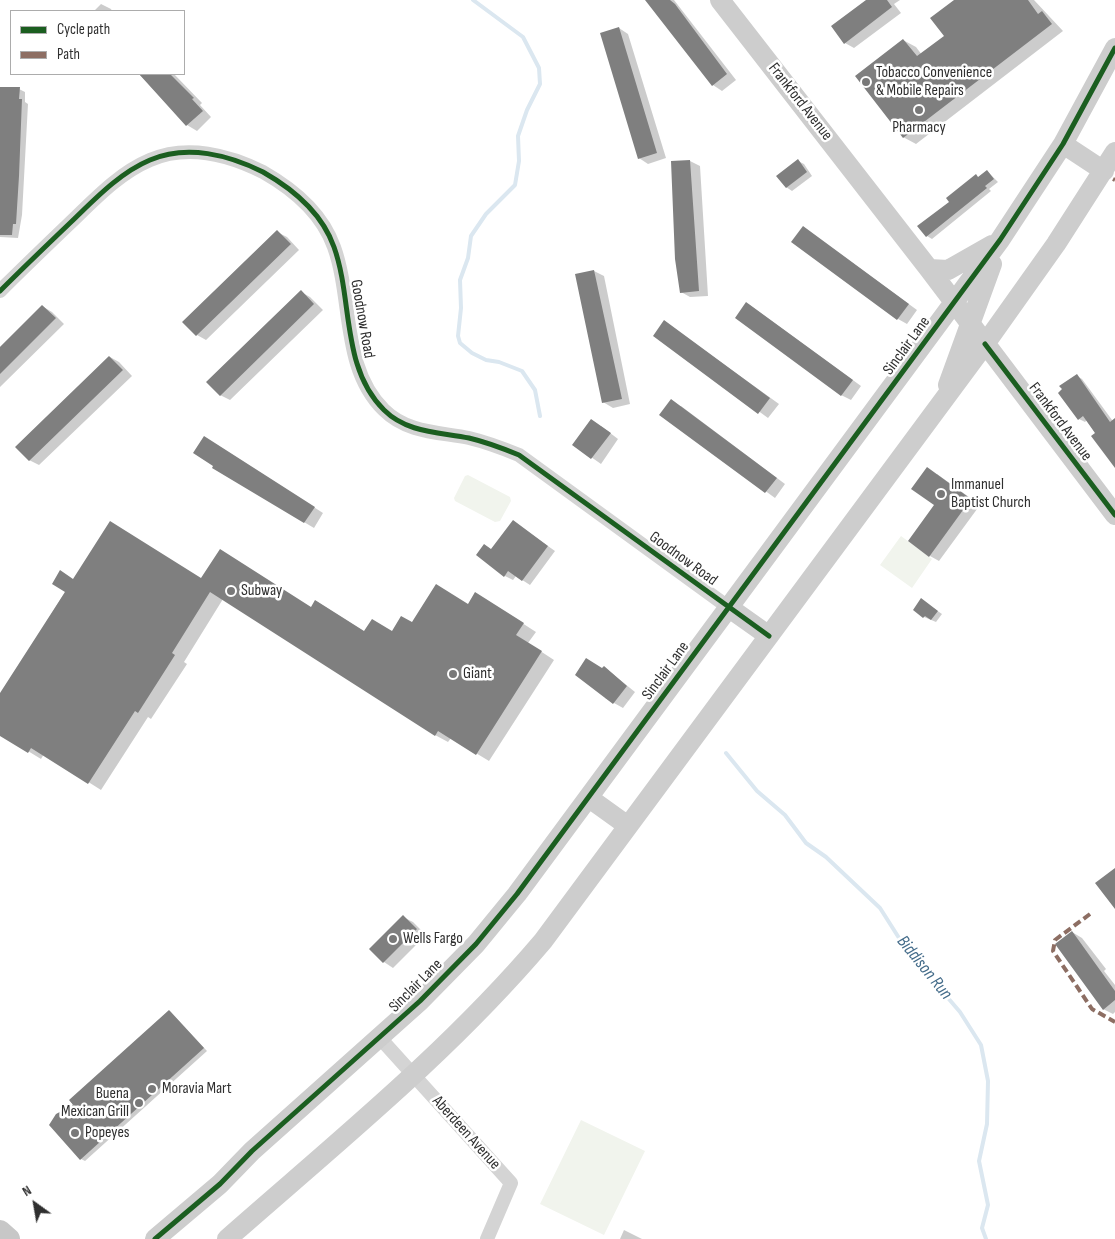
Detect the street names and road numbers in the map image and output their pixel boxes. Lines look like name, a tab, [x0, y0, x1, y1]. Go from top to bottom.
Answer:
street label: Frankford Avenue	[764, 59, 836, 145]
street label: Goodnow Road	[346, 278, 378, 360]
street label: Sinclair Lane	[879, 313, 935, 379]
street label: Frankford Avenue	[1024, 379, 1096, 465]
street label: Goodnow Road	[645, 528, 721, 590]
street label: Sinclair Lane	[638, 638, 694, 704]
street label: Sinclair Lane	[385, 955, 447, 1017]
street label: Aberdeen Avenue	[428, 1092, 504, 1174]

